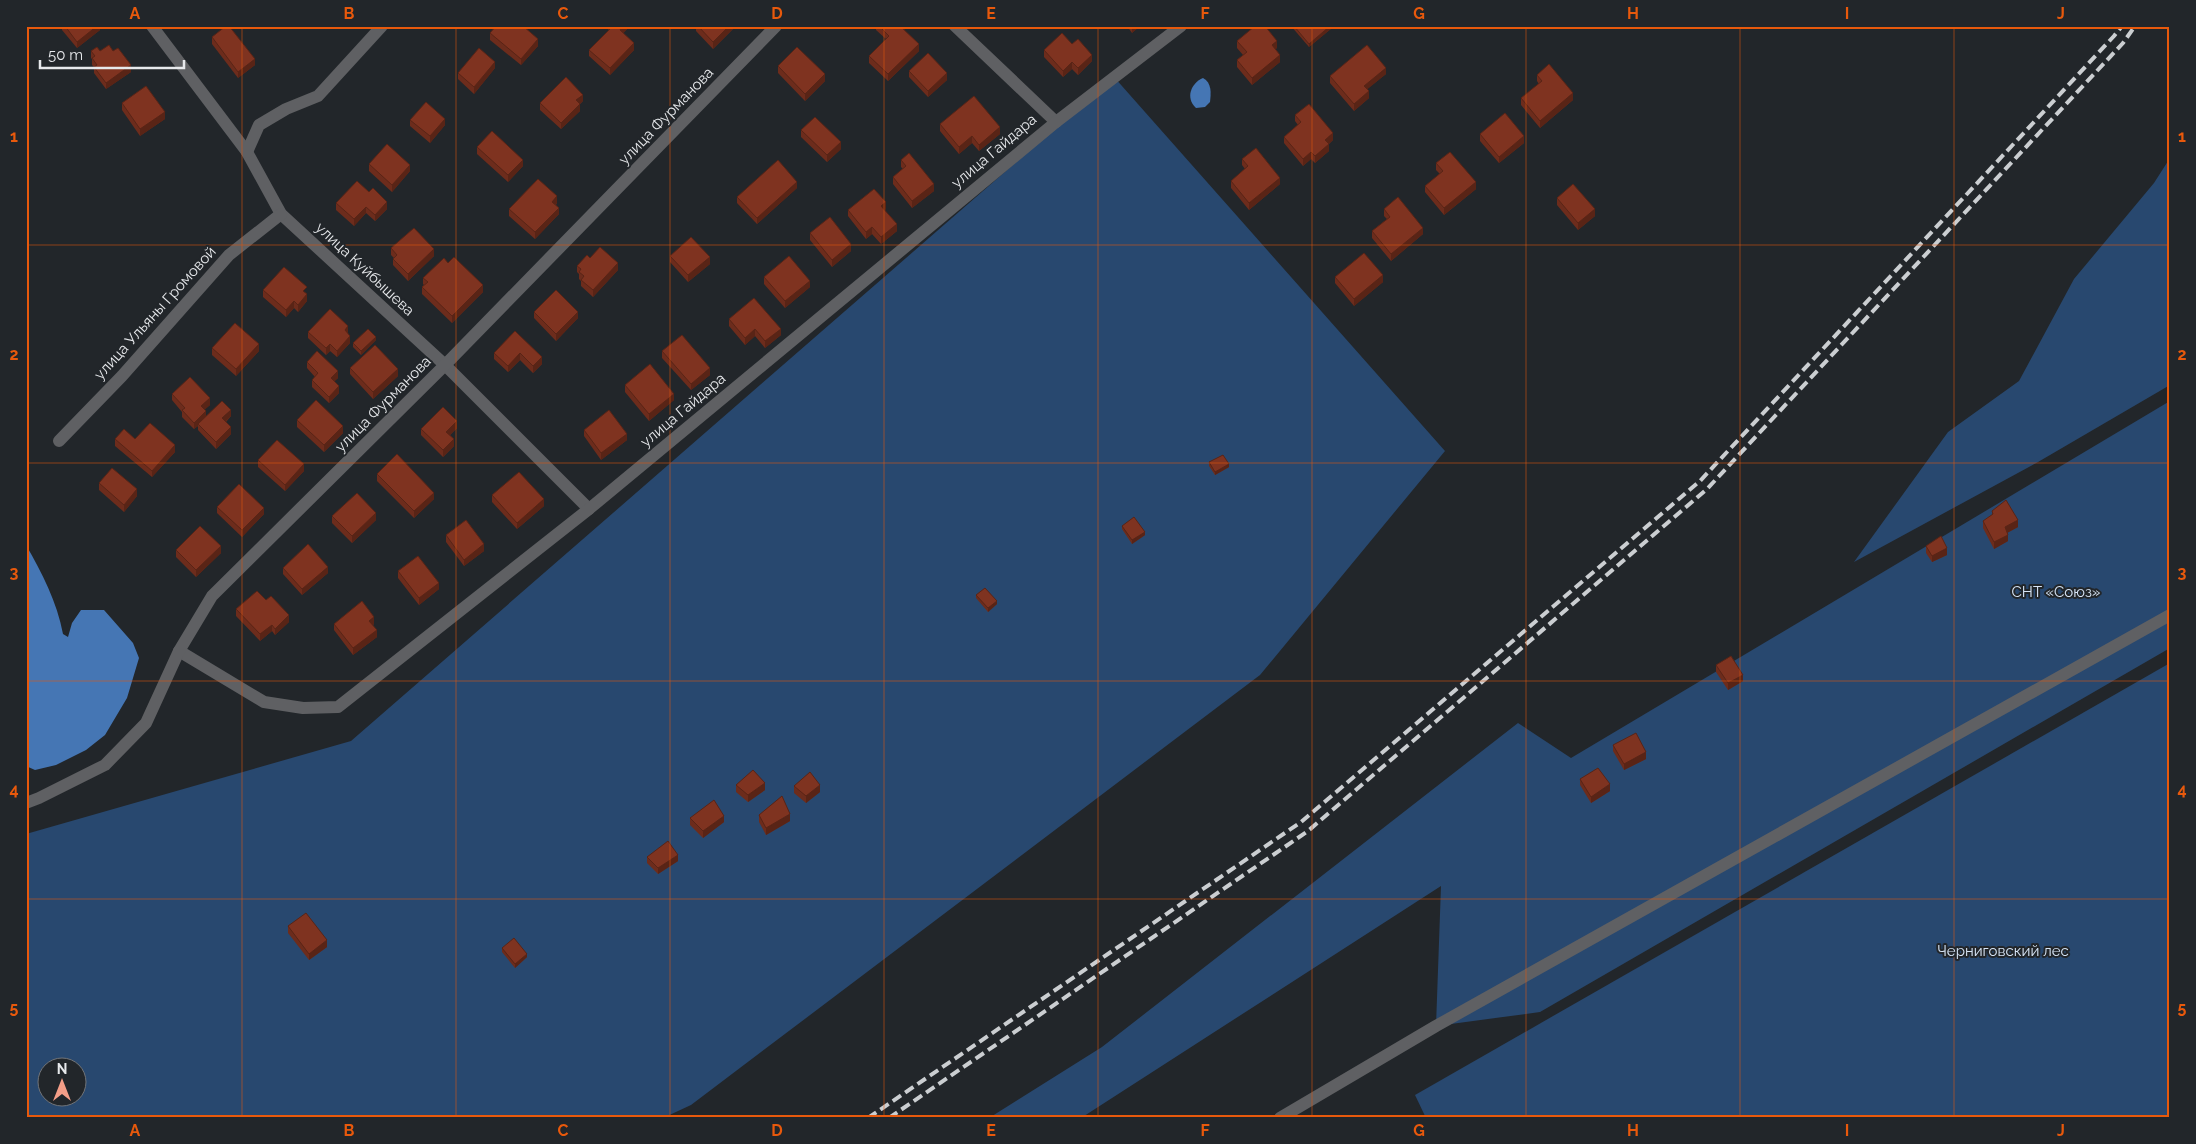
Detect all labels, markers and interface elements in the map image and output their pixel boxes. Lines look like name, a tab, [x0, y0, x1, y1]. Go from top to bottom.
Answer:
text: A	[130, 4, 141, 23]
text: B	[344, 4, 355, 23]
text: C	[558, 4, 569, 23]
text: D	[771, 4, 783, 23]
text: E	[986, 4, 996, 23]
text: F	[1200, 4, 1210, 23]
text: G	[1413, 4, 1425, 23]
text: H	[1627, 4, 1639, 23]
text: I	[1845, 4, 1849, 23]
text: J	[2057, 4, 2065, 23]
scale bar	[40, 38, 184, 70]
text: 50 m	[48, 46, 83, 64]
street label: улица Фурманова	[615, 64, 717, 168]
street label: улица Гайдара	[948, 110, 1040, 192]
text: 1	[10, 127, 18, 146]
text: 1	[2178, 127, 2186, 146]
street label: улица Куйбышева	[312, 219, 418, 319]
street label: улица Ульяны Громовой	[90, 243, 220, 383]
text: 2	[9, 345, 19, 364]
text: 2	[2177, 345, 2187, 364]
street label: улица Фурманова	[331, 352, 435, 456]
street label: улица Гайдара	[637, 369, 729, 451]
text: 3	[10, 563, 19, 582]
text: 3	[2178, 563, 2187, 582]
park label: СНТ «Союз»	[2012, 583, 2100, 601]
text: 4	[9, 780, 19, 799]
text: 4	[2177, 780, 2187, 799]
park label: Черниговский лес	[1937, 942, 2069, 960]
text: 5	[10, 998, 19, 1017]
text: 5	[2178, 998, 2187, 1017]
north arrow	[38, 1056, 88, 1106]
text: N	[57, 1061, 67, 1077]
text: A	[130, 1121, 141, 1140]
text: B	[344, 1121, 355, 1140]
text: C	[558, 1121, 569, 1140]
text: D	[771, 1121, 783, 1140]
text: E	[986, 1121, 996, 1140]
text: F	[1200, 1121, 1210, 1140]
text: G	[1413, 1121, 1425, 1140]
text: H	[1627, 1121, 1639, 1140]
text: I	[1845, 1121, 1849, 1140]
text: J	[2057, 1121, 2065, 1140]

